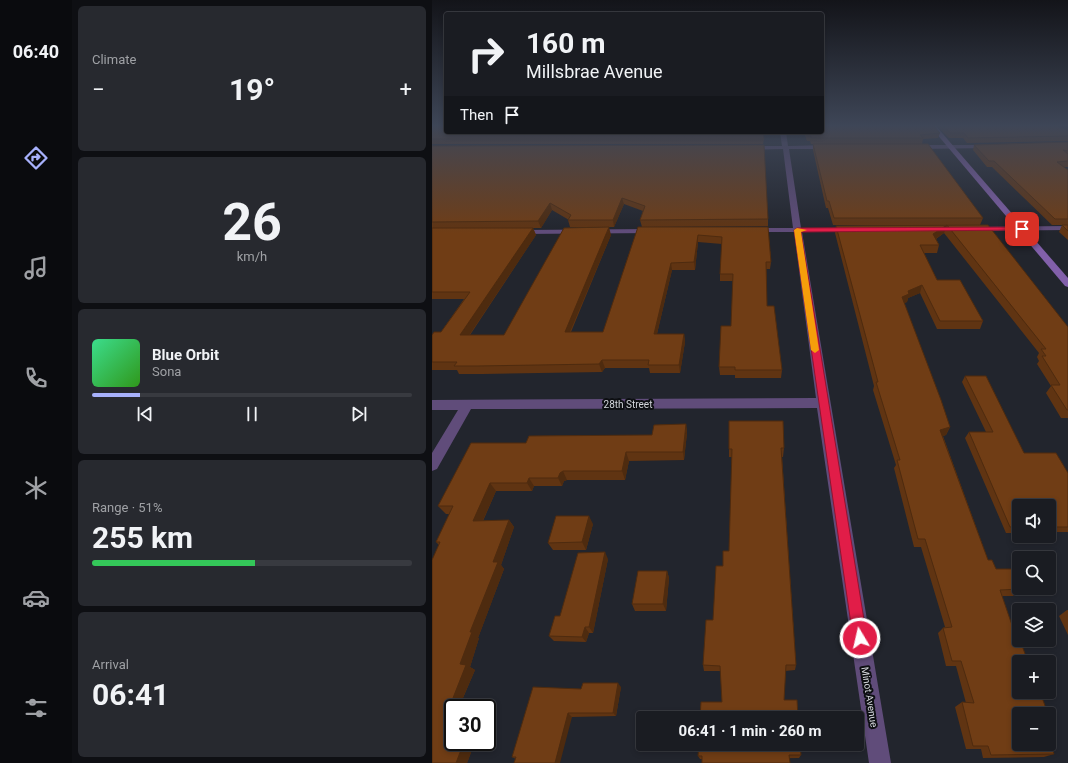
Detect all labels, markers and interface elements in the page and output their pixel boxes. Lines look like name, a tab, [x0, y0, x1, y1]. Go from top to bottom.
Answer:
text: 160 m	[526, 27, 605, 60]
icon: right	[460, 28, 512, 80]
text: 06:40	[13, 41, 59, 62]
text: Climate	[92, 52, 136, 67]
text: Millsbrae Avenue	[526, 61, 663, 82]
text: 19°	[229, 72, 275, 107]
text: −	[92, 77, 105, 102]
text: +	[400, 77, 412, 102]
icon: arrive	[501, 104, 523, 126]
text: Then	[460, 106, 493, 124]
icon: directions	[22, 144, 50, 172]
text: 26	[222, 192, 282, 253]
pin	[1005, 212, 1039, 246]
icon: arrive	[1011, 218, 1033, 240]
text: km/h	[237, 249, 267, 264]
icon: music	[22, 254, 50, 282]
text: Blue Orbit	[152, 346, 219, 364]
icon: phone	[22, 364, 50, 392]
text: Sona	[152, 364, 181, 379]
street label: 28th Street	[604, 399, 652, 410]
icon: previous	[134, 403, 156, 425]
icon: pause	[241, 403, 263, 425]
icon: next	[348, 403, 370, 425]
icon: climate	[22, 474, 50, 502]
map controls	[1012, 499, 1056, 751]
button: sound	[1012, 499, 1056, 543]
text: Range · 51%	[92, 500, 162, 515]
text: 255 km	[92, 520, 193, 555]
button: search	[1012, 551, 1056, 595]
icon: car	[22, 584, 50, 612]
button: layers	[1012, 603, 1056, 647]
position arrow	[839, 617, 881, 659]
button: +	[1012, 655, 1056, 699]
text: Arrival	[92, 657, 129, 672]
street label: Minot Avenue	[859, 666, 880, 728]
text: 06:41	[92, 677, 169, 712]
icon: filters	[22, 694, 50, 722]
speed limit sign: 30	[444, 699, 496, 751]
button: −	[1012, 707, 1056, 751]
text: 06:41 · 1 min · 260 m	[679, 722, 821, 740]

